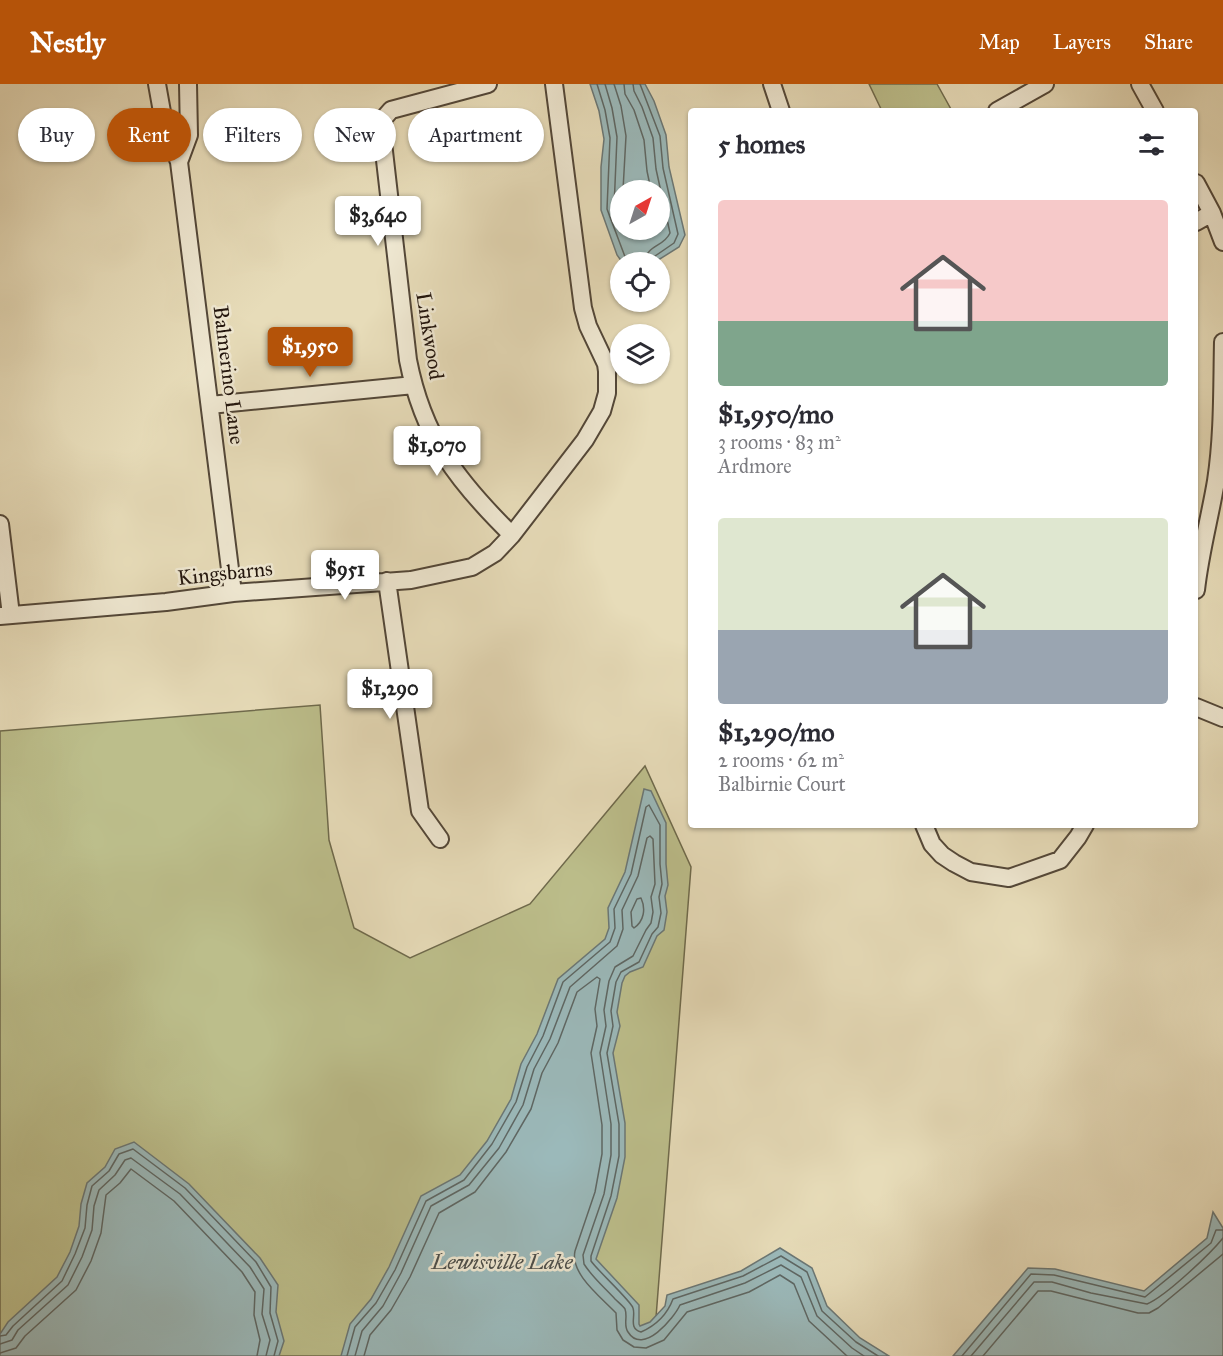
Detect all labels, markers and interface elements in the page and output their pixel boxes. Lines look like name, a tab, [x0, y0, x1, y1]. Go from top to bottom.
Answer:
text: Nestly	[30, 25, 105, 60]
text: Map	[979, 29, 1020, 55]
text: Layers	[1053, 29, 1111, 55]
text: Share	[1144, 29, 1193, 55]
chip: Buy	[18, 108, 95, 162]
chip: Rent	[107, 108, 191, 162]
chip: Filters	[203, 108, 302, 162]
chip: New	[314, 108, 396, 162]
chip: Apartment	[408, 108, 544, 162]
text: 5 homes	[718, 128, 805, 160]
icon: filters	[1135, 128, 1168, 161]
north arrow	[610, 180, 670, 240]
map controls	[610, 180, 670, 384]
pin: $3,640	[329, 196, 427, 247]
text: $3,640	[349, 203, 407, 227]
icon: home	[889, 239, 997, 347]
button: locate	[610, 252, 670, 312]
street label: Linkwood	[410, 290, 450, 382]
street label: Balmerino Lane	[208, 304, 250, 446]
button: layers	[610, 324, 670, 384]
pin: $1,950	[261, 327, 359, 378]
text: $1,950	[282, 334, 338, 358]
text: $1,950/mo	[718, 398, 834, 430]
pin: $1,070	[388, 426, 486, 477]
text: 3 rooms · 83 m²	[718, 430, 841, 454]
text: $1,070	[407, 433, 467, 457]
text: Ardmore	[718, 454, 792, 478]
pin: $951	[309, 550, 381, 601]
street label: Kingsbarns	[176, 555, 274, 591]
text: $951	[325, 557, 365, 581]
icon: home	[889, 557, 997, 665]
pin: $1,290	[341, 669, 439, 720]
text: $1,290	[361, 676, 419, 700]
text: $1,290/mo	[718, 716, 835, 748]
text: 2 rooms · 62 m²	[718, 748, 844, 772]
text: Balbirnie Court	[718, 772, 846, 796]
water label: Lewisville Lake	[430, 1248, 573, 1275]

